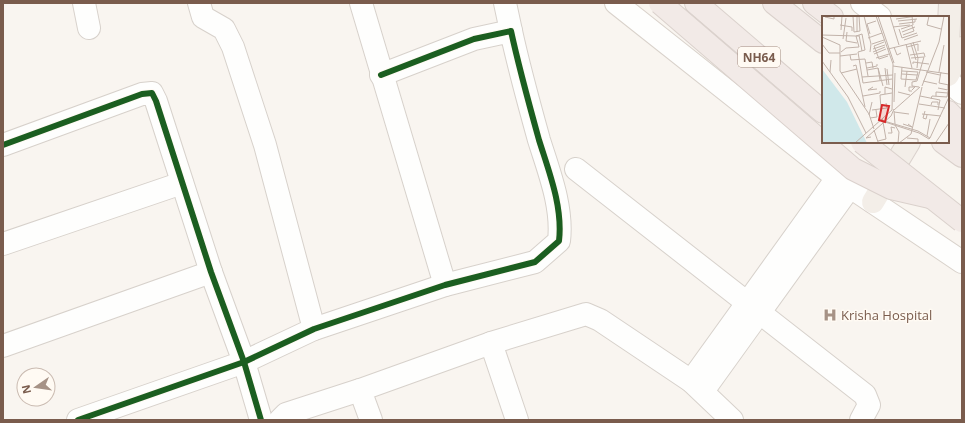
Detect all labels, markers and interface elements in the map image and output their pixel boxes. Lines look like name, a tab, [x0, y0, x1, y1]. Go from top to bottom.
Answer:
inset map	[822, 16, 949, 143]
road number: NH64	[738, 47, 780, 67]
place label: Krisha Hospital	[841, 306, 932, 324]
hospital icon: Krisha Hospital	[822, 307, 838, 323]
north arrow	[16, 367, 56, 407]
text: N	[17, 383, 34, 395]

